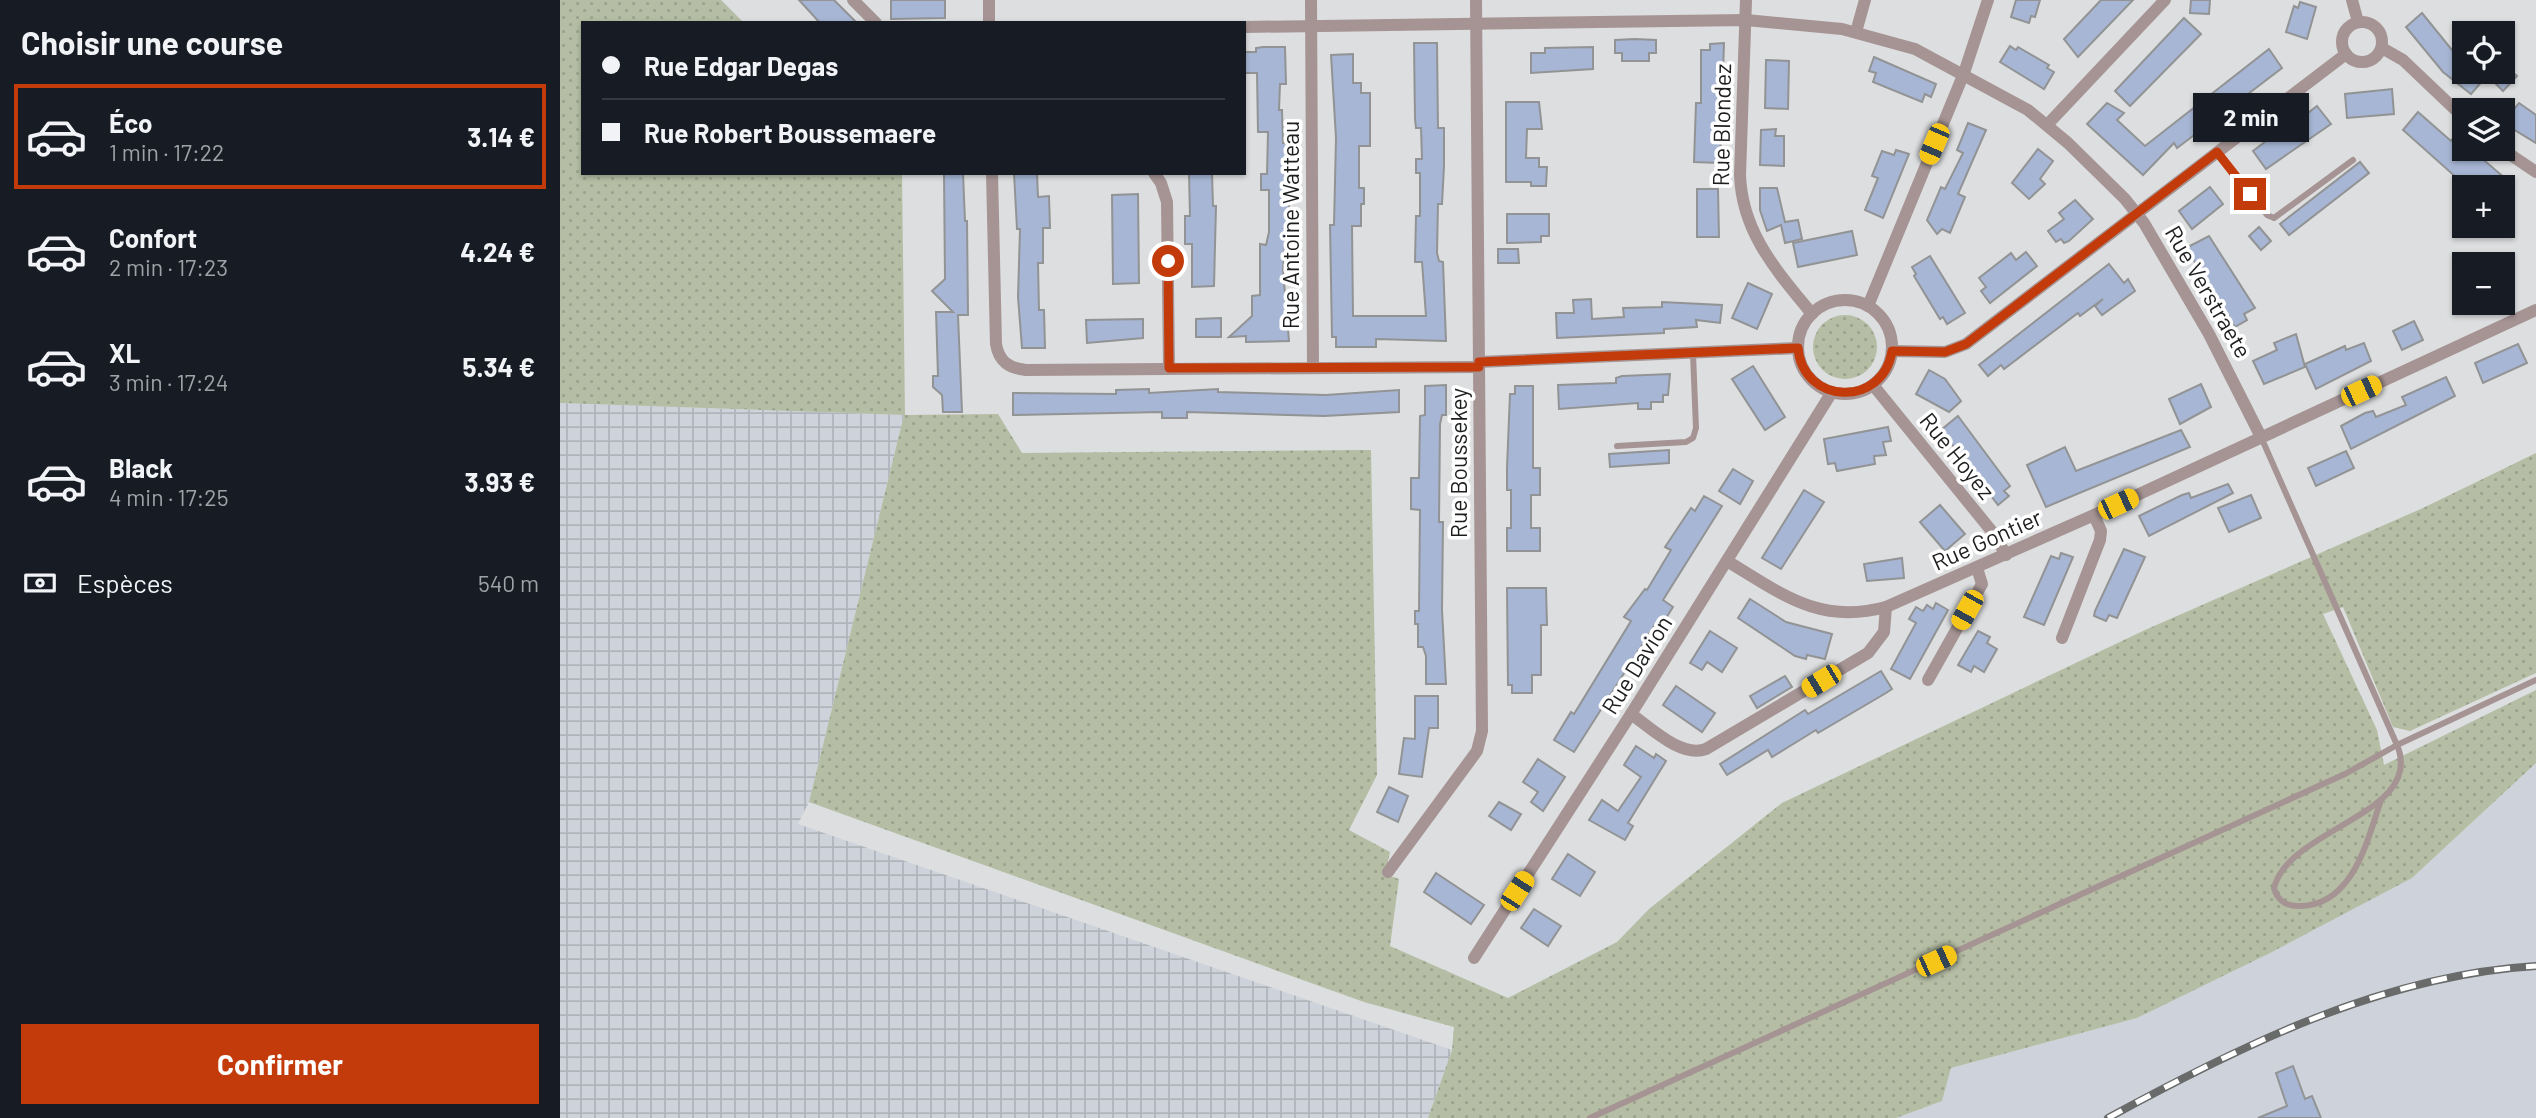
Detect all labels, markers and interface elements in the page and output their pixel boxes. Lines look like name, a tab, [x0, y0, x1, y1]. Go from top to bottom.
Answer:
map controls	[2452, 21, 2515, 315]
button: locate	[2452, 21, 2515, 84]
text: Choisir une course	[21, 23, 283, 61]
text: Rue Edgar Degas	[644, 50, 838, 81]
street label: Rue Blondez	[1706, 63, 1736, 187]
callout: 2 min	[2192, 92, 2308, 142]
button: layers	[2452, 98, 2515, 161]
text: 2 min	[2223, 103, 2279, 131]
icon: car	[25, 105, 88, 168]
text: Éco	[109, 107, 152, 138]
text: Rue Robert Boussemaere	[644, 117, 936, 148]
text: 3.14 €	[467, 121, 535, 152]
street label: Rue Antoine Watteau	[1276, 121, 1304, 329]
car	[1917, 121, 1952, 167]
text: 1 min · 17:22	[109, 138, 224, 166]
button: +	[2452, 175, 2515, 238]
route end	[2234, 178, 2266, 210]
icon: car	[25, 220, 88, 283]
street label: Rue Verstraete	[2160, 220, 2258, 363]
text: Confort	[109, 222, 197, 253]
text: 4.24 €	[460, 236, 535, 267]
route start	[1152, 245, 1184, 277]
button: −	[2452, 252, 2515, 315]
text: 2 min · 17:23	[109, 253, 228, 281]
icon: car	[25, 335, 88, 398]
text: XL	[109, 337, 140, 368]
text: 5.34 €	[463, 351, 535, 382]
text: 3 min · 17:24	[109, 368, 229, 396]
car	[2338, 373, 2385, 409]
street label: Rue Boussekey	[1444, 387, 1472, 538]
street label: Rue Hoyez	[1914, 407, 2001, 504]
icon: car	[25, 450, 88, 513]
text: Black	[109, 452, 173, 483]
text: 3.93 €	[464, 466, 535, 497]
text: 4 min · 17:25	[109, 483, 228, 511]
car	[2095, 486, 2142, 522]
street label: Rue Gontier	[1927, 502, 2046, 576]
icon: cash	[21, 564, 59, 602]
text: Espèces	[77, 567, 173, 598]
text: 540 m	[478, 569, 539, 597]
car	[1948, 587, 1987, 633]
street label: Rue Davion	[1595, 610, 1677, 719]
car	[1798, 661, 1845, 701]
car	[1497, 868, 1538, 914]
car	[1913, 943, 1960, 979]
button: Confirmer	[21, 1024, 539, 1104]

